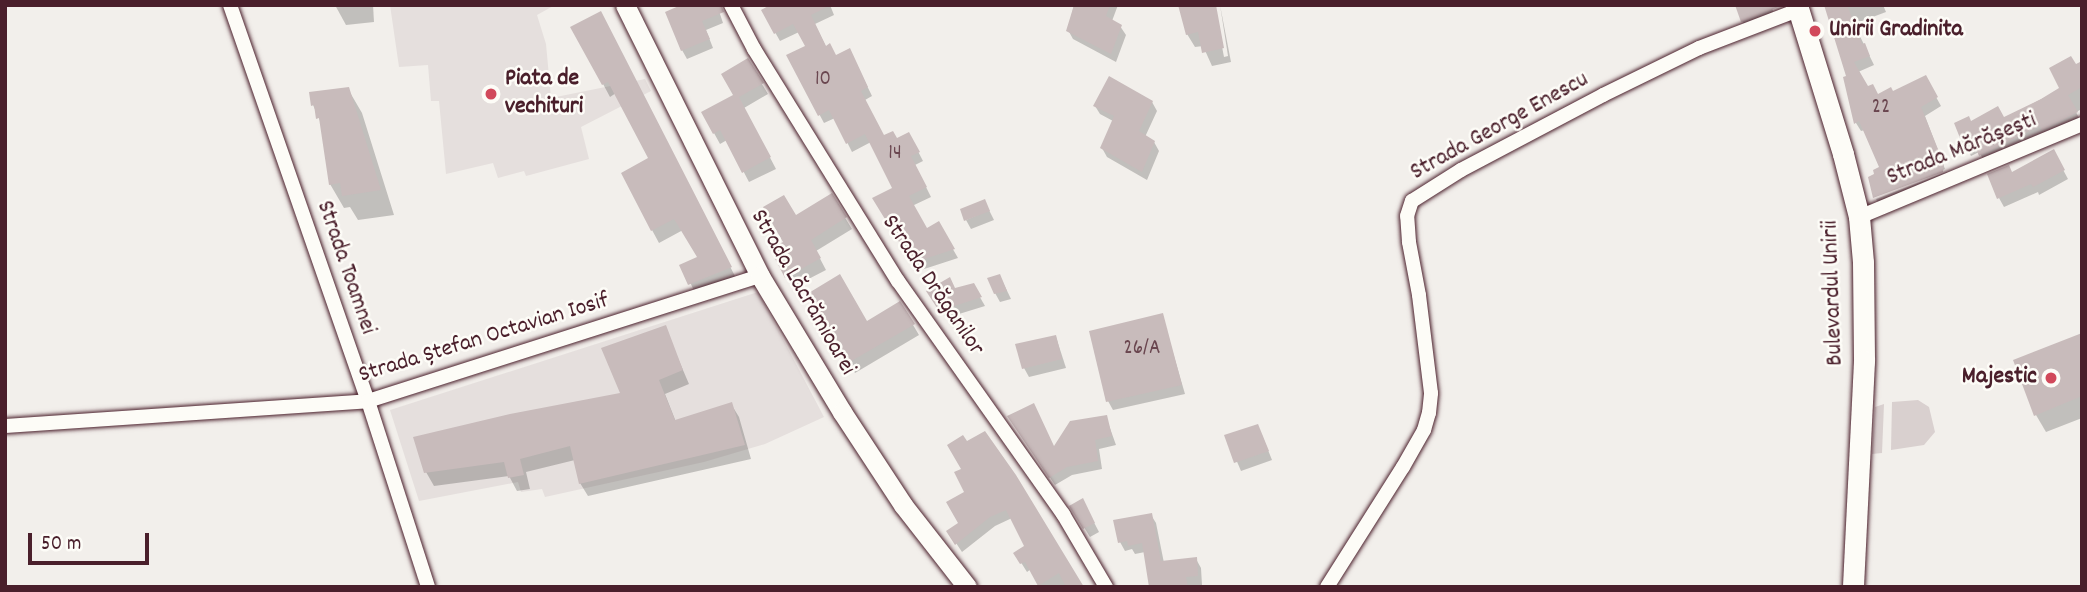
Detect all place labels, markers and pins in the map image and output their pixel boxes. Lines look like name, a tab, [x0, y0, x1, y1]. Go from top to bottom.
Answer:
place label: Unirii Gradinita	[1829, 17, 1963, 45]
marker: Unirii Gradinita	[1807, 23, 1823, 39]
place label: Piata de vechituri	[505, 66, 583, 122]
marker: Piata de vechituri	[483, 86, 499, 102]
place label: Majestic	[1962, 364, 2037, 392]
marker: Majestic	[2043, 370, 2059, 386]

